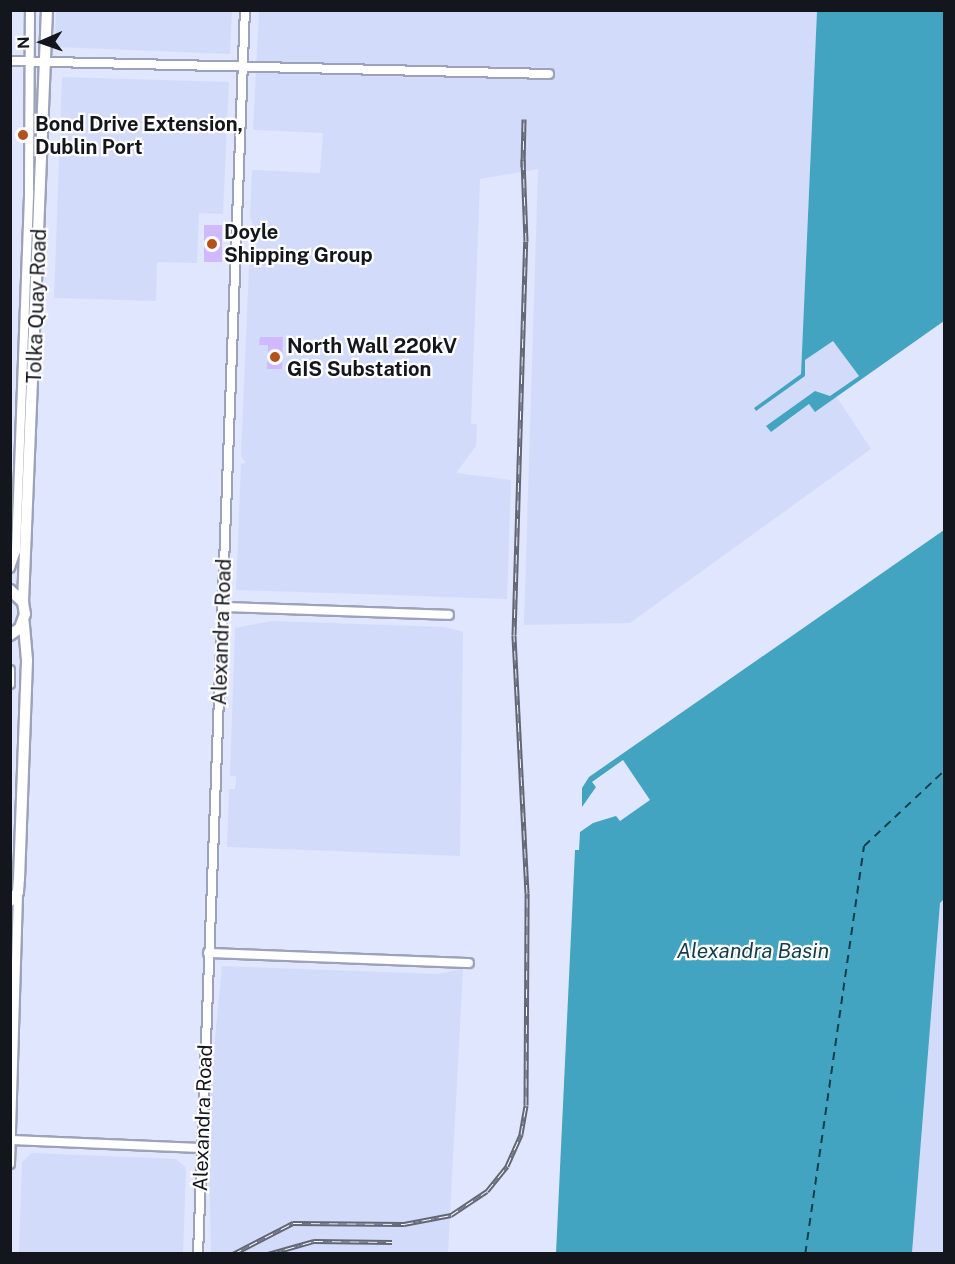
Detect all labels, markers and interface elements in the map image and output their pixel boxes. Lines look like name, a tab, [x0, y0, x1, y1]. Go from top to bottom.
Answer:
north arrow	[12, 12, 72, 72]
text: N	[14, 36, 33, 49]
place label: Bond Drive Extension, Dublin Port	[35, 112, 243, 159]
marker: Bond Drive Extension, Dublin Port	[16, 128, 30, 142]
place label: Doyle Shipping Group	[224, 220, 373, 267]
street label: Tolka Quay Road	[22, 228, 52, 384]
marker: Doyle Shipping Group	[205, 237, 219, 251]
place label: North Wall 220kV GIS Substation	[287, 334, 457, 381]
marker: North Wall 220kV GIS Substation	[268, 350, 282, 364]
street label: Alexandra Road	[207, 558, 237, 706]
water label: Alexandra Basin	[677, 938, 829, 964]
street label: Alexandra Road	[188, 1044, 218, 1192]

